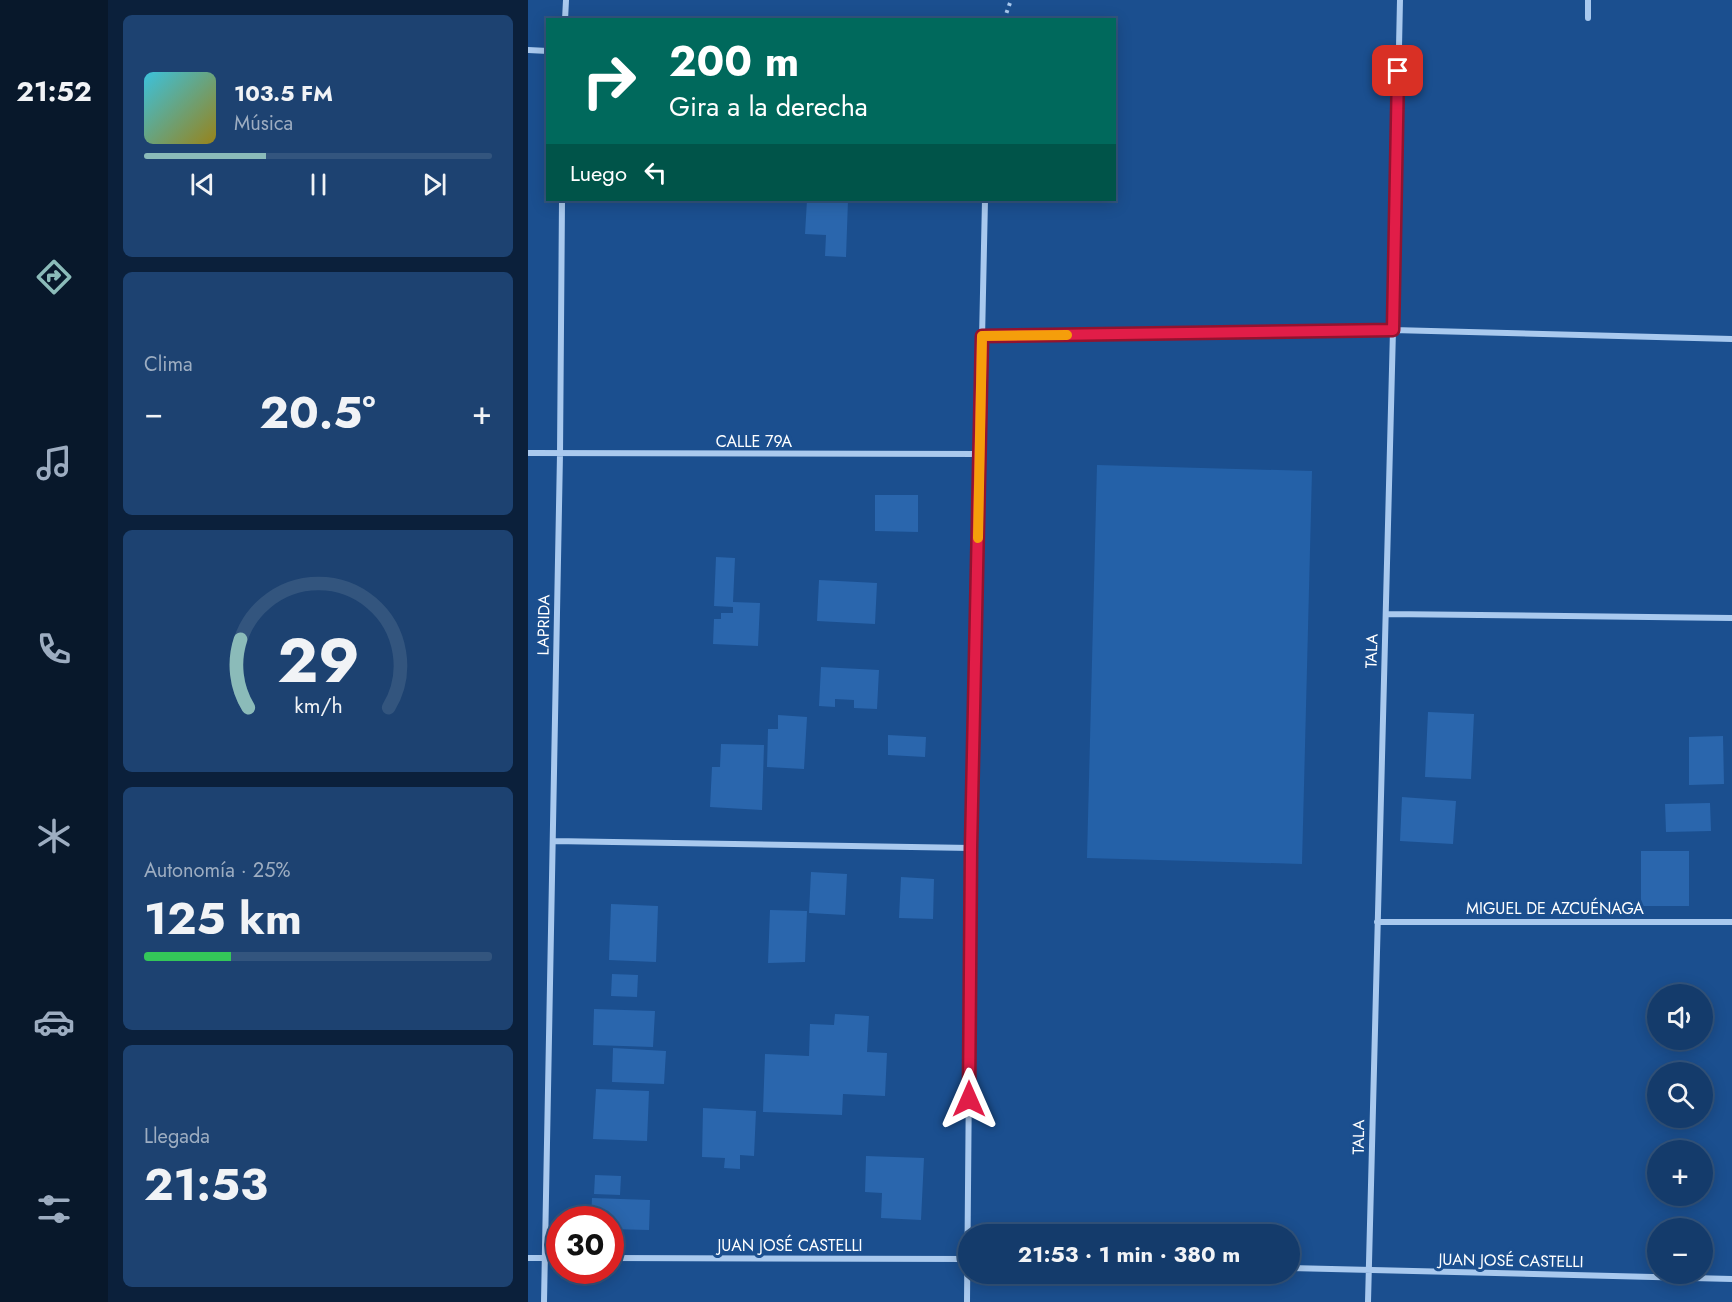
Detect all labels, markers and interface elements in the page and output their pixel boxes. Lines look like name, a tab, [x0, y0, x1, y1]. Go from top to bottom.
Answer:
text: 200 m	[669, 31, 799, 92]
icon: right	[570, 42, 648, 120]
pin	[1372, 45, 1423, 96]
icon: arrive	[1381, 54, 1414, 87]
text: 21:52	[16, 72, 92, 111]
text: 103.5 FM	[234, 77, 333, 109]
text: Gira a la derecha	[669, 87, 868, 126]
text: Música	[234, 109, 293, 138]
icon: left	[639, 156, 672, 189]
text: Luego	[570, 157, 627, 189]
icon: previous	[186, 168, 219, 201]
icon: pause	[302, 168, 335, 201]
icon: next	[418, 168, 451, 201]
icon: directions	[33, 256, 75, 298]
text: Clima	[144, 350, 193, 379]
text: 20.5°	[259, 380, 376, 445]
text: −	[144, 389, 163, 436]
text: +	[472, 389, 492, 436]
street label: CALLE 79A	[716, 430, 793, 453]
icon: music	[33, 442, 75, 484]
street label: LAPRIDA	[531, 594, 556, 656]
text: 29	[277, 615, 359, 705]
icon: phone	[33, 628, 75, 670]
street label: TALA	[1359, 633, 1384, 669]
text: km/h	[294, 690, 342, 721]
icon: climate	[33, 815, 75, 857]
text: Autonomía · 25%	[144, 856, 291, 885]
text: 125 km	[144, 886, 302, 951]
street label: MIGUEL DE AZCUÉNAGA	[1466, 897, 1644, 920]
map controls	[1647, 984, 1713, 1284]
button: sound	[1647, 984, 1713, 1050]
icon: car	[33, 1001, 75, 1043]
button: search	[1647, 1062, 1713, 1128]
position arrow	[937, 1067, 1001, 1131]
street label: TALA	[1347, 1119, 1370, 1155]
text: Llegada	[144, 1122, 210, 1151]
button: +	[1647, 1140, 1713, 1206]
text: 21:53	[144, 1152, 268, 1217]
icon: filters	[33, 1188, 75, 1230]
speed limit sign: 30	[546, 1206, 624, 1284]
button: −	[1647, 1218, 1713, 1284]
street label: JUAN JOSÉ CASTELLI	[715, 1234, 863, 1257]
text: 21:53 · 1 min · 380 m	[1018, 1238, 1240, 1270]
street label: JUAN JOSÉ CASTELLI	[1436, 1248, 1584, 1273]

